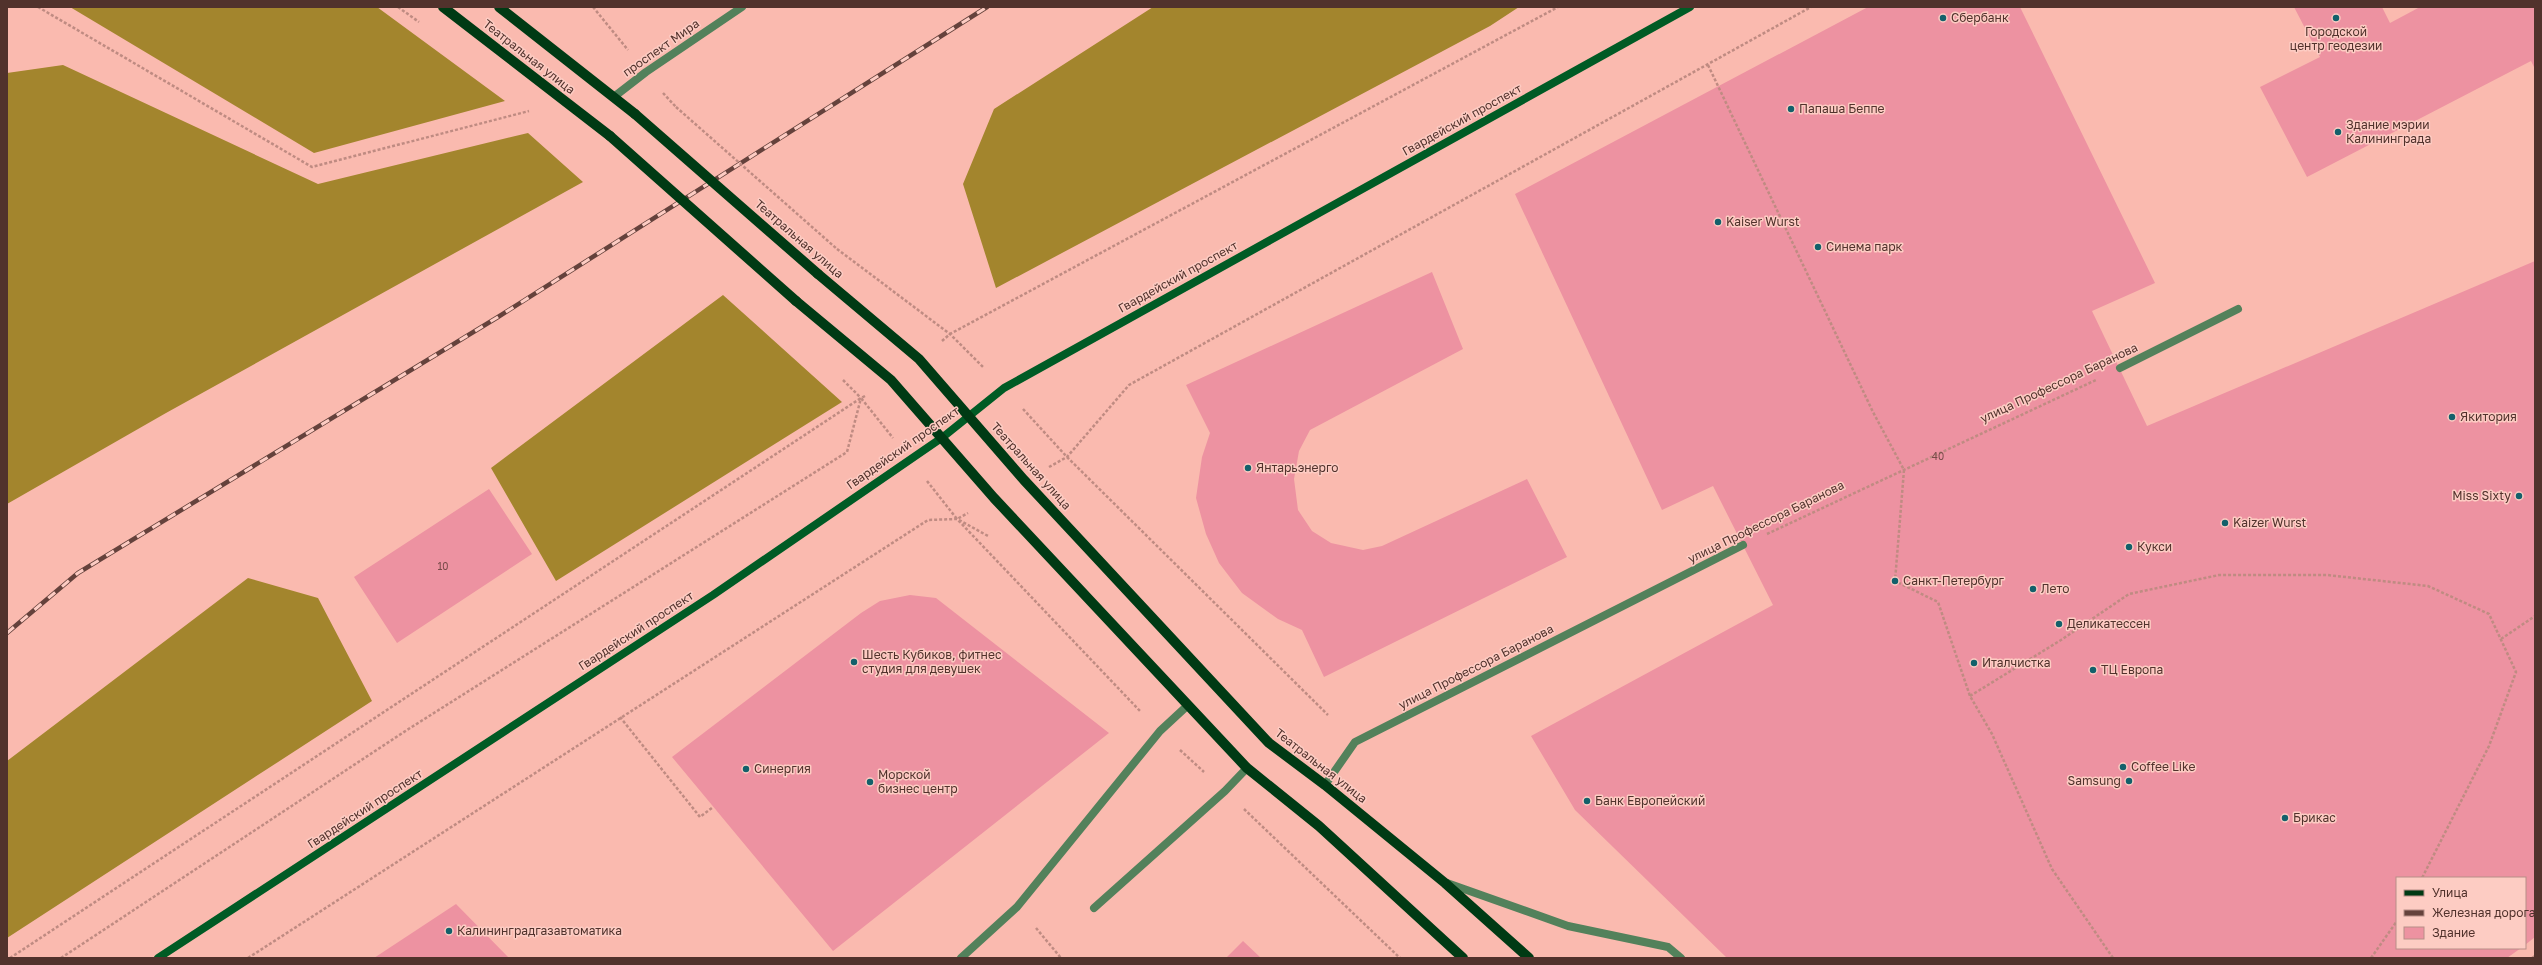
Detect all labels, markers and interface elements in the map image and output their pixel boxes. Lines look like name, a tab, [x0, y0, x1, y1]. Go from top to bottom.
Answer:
place label: Сбербанк	[1951, 10, 2009, 25]
marker: Сбербанк	[1938, 13, 1948, 23]
marker: Городской центр геодезии	[2331, 13, 2341, 23]
street label: Театральная улица	[480, 16, 578, 97]
street label: проспект Мира	[620, 16, 702, 80]
place label: Городской центр геодезии	[2290, 24, 2382, 53]
street label: Гвардейский проспект	[1399, 80, 1524, 159]
place label: Папаша Беппе	[1799, 101, 1885, 116]
marker: Папаша Беппе	[1786, 104, 1796, 114]
place label: Здание мэрии Калининграда	[2346, 117, 2431, 146]
marker: Здание мэрии Калининграда	[2333, 127, 2343, 137]
street label: Театральная улица	[752, 196, 847, 281]
place label: Kaiser Wurst	[1726, 214, 1800, 229]
marker: Kaiser Wurst	[1713, 217, 1723, 227]
street label: Гвардейский проспект	[1115, 237, 1240, 316]
place label: Синема парк	[1826, 239, 1903, 254]
marker: Синема парк	[1813, 242, 1823, 252]
street label: улица Профессора Баранова	[1978, 339, 2140, 426]
street label: Гвардейский проспект	[843, 403, 962, 492]
place label: Якитория	[2460, 409, 2517, 424]
marker: Якитория	[2447, 412, 2457, 422]
street label: Театральная улица	[988, 419, 1075, 512]
house number: 40	[1932, 450, 1944, 462]
place label: Янтарьэнерго	[1256, 460, 1339, 475]
marker: Янтарьэнерго	[1243, 463, 1253, 473]
street label: улица Профессора Баранова	[1685, 477, 1846, 566]
place label: Miss Sixty	[2452, 488, 2511, 503]
marker: Miss Sixty	[2514, 491, 2524, 501]
place label: Kaizer Wurst	[2233, 515, 2306, 530]
marker: Kaizer Wurst	[2220, 518, 2230, 528]
place label: Кукси	[2137, 539, 2172, 554]
marker: Кукси	[2124, 542, 2134, 552]
house number: 10	[437, 560, 449, 572]
place label: Санкт-Петербург	[1903, 573, 2005, 588]
marker: Санкт-Петербург	[1890, 576, 1900, 586]
place label: Лето	[2041, 581, 2069, 596]
marker: Лето	[2028, 584, 2038, 594]
street label: Гвардейский проспект	[575, 588, 696, 673]
place label: Деликатессен	[2067, 616, 2150, 631]
marker: Деликатессен	[2054, 619, 2064, 629]
street label: улица Профессора Баранова	[1396, 621, 1556, 712]
place label: Шесть Кубиков, фитнес студия для девушек	[862, 647, 1002, 676]
place label: Италчистка	[1982, 655, 2051, 670]
marker: Шесть Кубиков, фитнес студия для девушек	[849, 657, 859, 667]
marker: Италчистка	[1969, 658, 1979, 668]
place label: ТЦ Европа	[2101, 662, 2163, 677]
marker: ТЦ Европа	[2088, 665, 2098, 675]
street label: Театральная улица	[1272, 725, 1370, 806]
place label: Coffee Like	[2131, 759, 2196, 774]
place label: Синергия	[754, 761, 811, 776]
marker: Coffee Like	[2118, 762, 2128, 772]
marker: Синергия	[741, 764, 751, 774]
street label: Гвардейский проспект	[304, 766, 425, 851]
place label: Морской бизнес центр	[878, 767, 958, 796]
place label: Samsung	[2068, 773, 2121, 788]
marker: Samsung	[2124, 776, 2134, 786]
marker: Морской бизнес центр	[865, 777, 875, 787]
place label: Банк Европейский	[1595, 793, 1705, 808]
marker: Банк Европейский	[1582, 796, 1592, 806]
place label: Брикас	[2293, 810, 2336, 825]
marker: Брикас	[2280, 813, 2290, 823]
legend	[2396, 877, 2526, 949]
text: Улица	[2432, 885, 2468, 900]
text: Железная дорога	[2432, 905, 2535, 920]
place label: Калининградгазавтоматика	[457, 923, 622, 938]
text: Здание	[2432, 925, 2475, 940]
marker: Калининградгазавтоматика	[444, 926, 454, 936]

